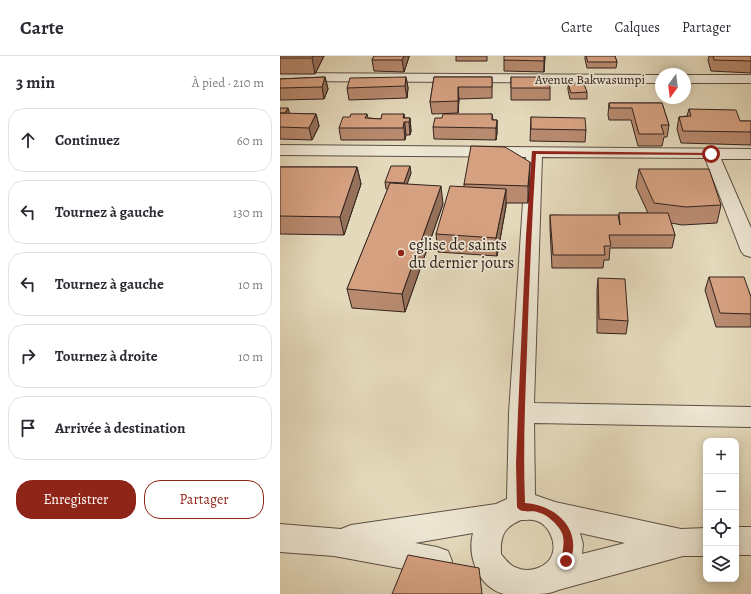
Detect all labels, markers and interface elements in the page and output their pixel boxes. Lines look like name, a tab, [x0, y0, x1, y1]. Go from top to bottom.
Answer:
text: Carte	[20, 15, 64, 41]
text: Carte	[561, 18, 592, 37]
text: Calques	[614, 18, 660, 37]
text: Partager	[682, 18, 731, 37]
north arrow	[655, 68, 691, 104]
text: 3 min	[16, 71, 55, 94]
street label: Avenue Bakwasumpi	[534, 71, 645, 88]
text: À pied · 210 m	[192, 74, 264, 91]
icon: ahead	[17, 129, 39, 151]
text: Continuez	[55, 130, 120, 150]
text: 60 m	[237, 132, 263, 149]
route start	[702, 145, 720, 163]
icon: left	[17, 201, 39, 223]
text: Tournez à gauche	[55, 202, 164, 222]
text: 130 m	[233, 204, 263, 221]
place label: eglise de saints du dernier jours	[409, 234, 514, 274]
marker: eglise de saints du dernier jours	[396, 248, 406, 258]
icon: left	[17, 273, 39, 295]
text: Tournez à gauche	[55, 274, 164, 294]
text: 10 m	[238, 276, 263, 293]
icon: right	[17, 345, 39, 367]
text: Tournez à droite	[55, 346, 158, 366]
text: 10 m	[238, 348, 263, 365]
icon: arrive	[17, 417, 39, 439]
text: Arrivée à destination	[55, 418, 186, 438]
map controls	[703, 438, 739, 582]
button: +	[703, 438, 739, 474]
button: −	[703, 474, 739, 510]
button: Enregistrer	[16, 480, 136, 519]
button: Partager	[144, 480, 264, 519]
button: locate	[703, 510, 739, 546]
button: layers	[703, 546, 739, 582]
route end	[557, 552, 575, 570]

